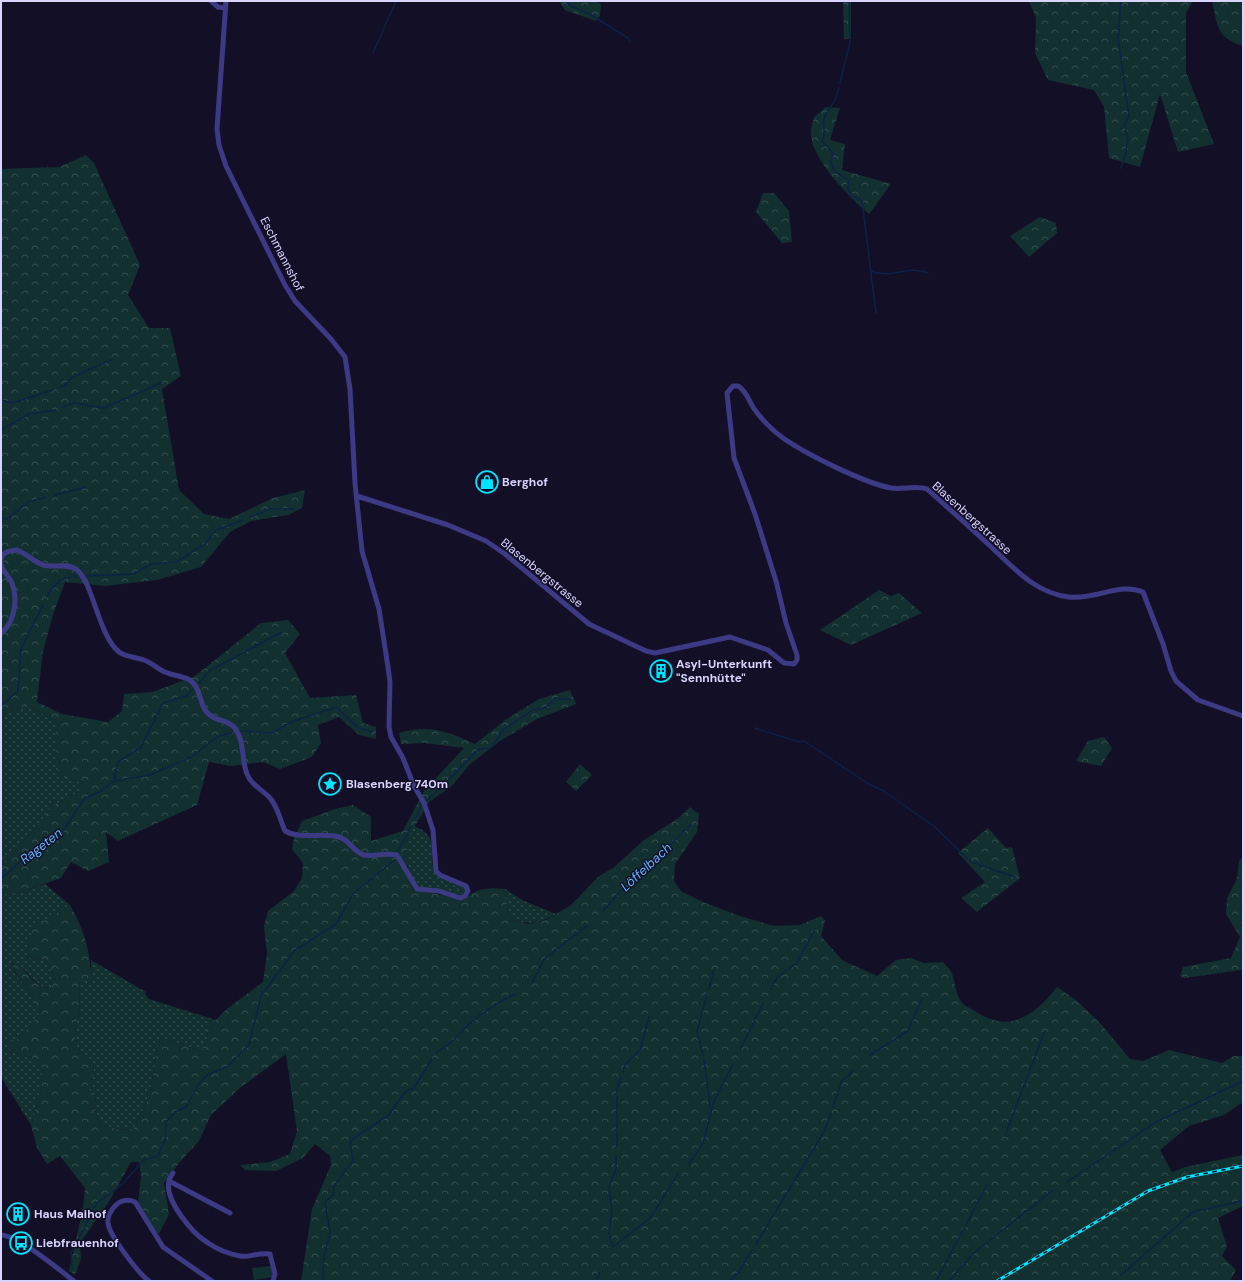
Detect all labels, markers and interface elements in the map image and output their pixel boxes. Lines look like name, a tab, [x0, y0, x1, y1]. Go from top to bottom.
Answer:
street label: Eschmannshof	[256, 214, 308, 294]
shop icon: Berghof	[474, 469, 500, 495]
place label: Berghof	[502, 474, 548, 490]
street label: Blasenbergstrasse	[929, 478, 1015, 558]
street label: Blasenbergstrasse	[497, 535, 587, 611]
place label: Asyl-Unterkunft "Sennhütte"	[676, 656, 772, 686]
building icon: Asyl-Unterkunft "Sennhütte"	[648, 658, 674, 684]
place icon: Blasenberg 740m	[317, 771, 343, 797]
place label: Blasenberg 740m	[346, 776, 448, 792]
water label: Rageten	[16, 824, 66, 868]
water label: Löffelbach	[617, 839, 675, 895]
building icon: Haus Maihof	[5, 1201, 31, 1227]
place label: Haus Maihof	[34, 1206, 106, 1222]
bus stop icon: Liebfrauenhof	[8, 1230, 34, 1256]
place label: Liebfrauenhof	[36, 1235, 119, 1251]

